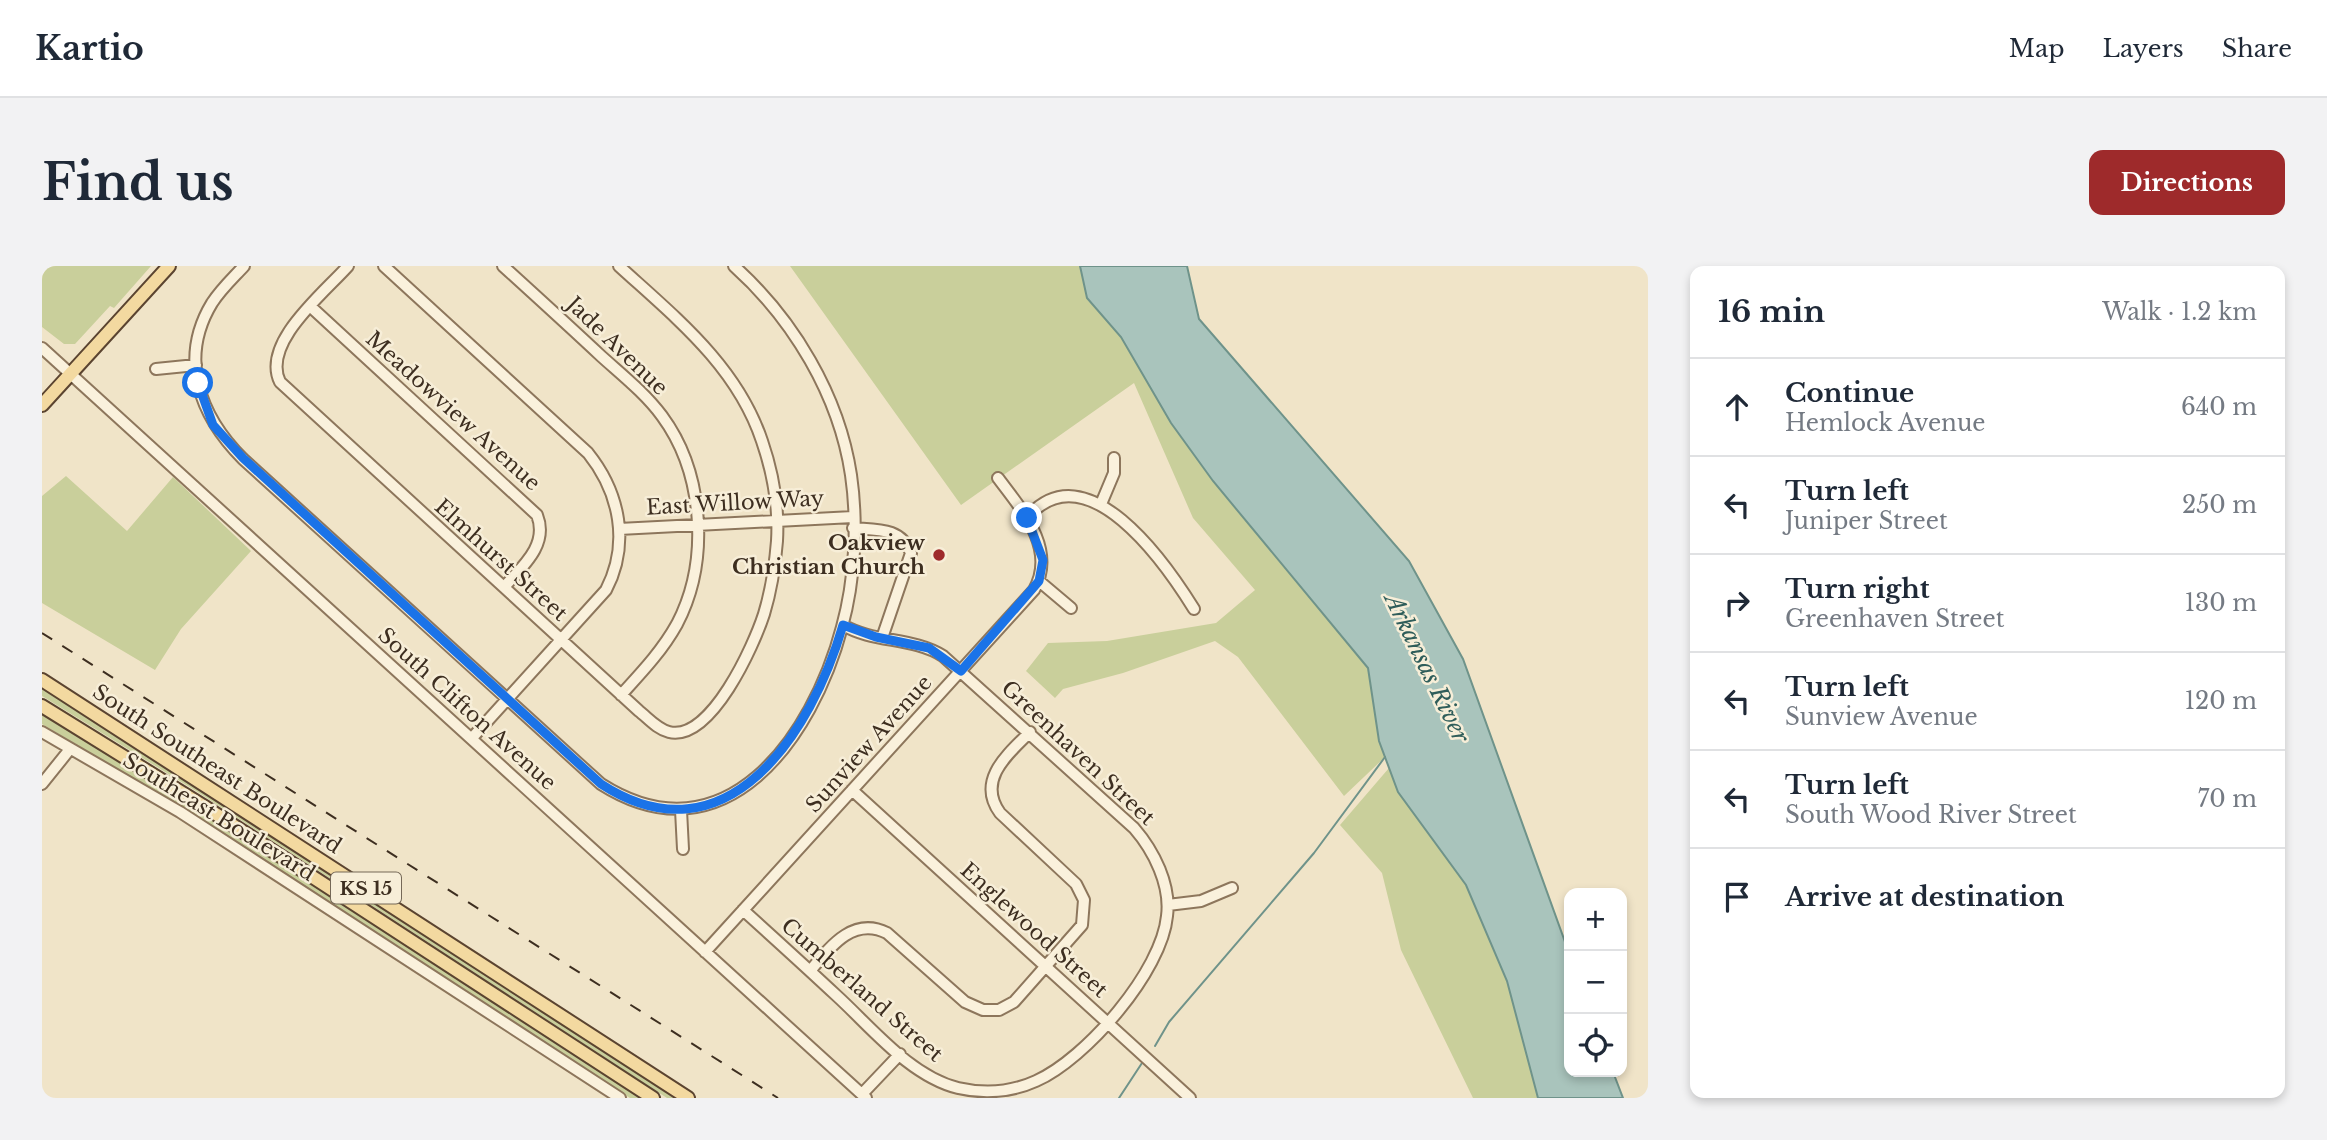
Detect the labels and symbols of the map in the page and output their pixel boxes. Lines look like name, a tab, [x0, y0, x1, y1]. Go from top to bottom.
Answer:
street label: Jade Avenue	[559, 289, 673, 401]
street label: Meadowview Avenue	[360, 326, 546, 496]
route start	[182, 367, 213, 398]
street label: East Willow Way	[645, 485, 825, 521]
street label: Elmhurst Street	[429, 494, 573, 627]
route end	[1011, 502, 1042, 533]
place label: Oakview Christian Church	[732, 530, 925, 580]
marker: Oakview Christian Church	[931, 547, 947, 563]
water label: Arkansas River	[1377, 586, 1476, 749]
street label: South Clifton Avenue	[373, 622, 561, 796]
street label: Sunview Avenue	[800, 670, 938, 818]
street label: Greenhaven Street	[996, 675, 1160, 831]
street label: South Southeast Boulevard	[88, 679, 346, 859]
street label: Southeast Boulevard	[118, 748, 320, 886]
street label: Englewood Street	[955, 857, 1113, 1003]
road number: KS 15	[331, 873, 401, 904]
street label: Cumberland Street	[776, 913, 948, 1067]

